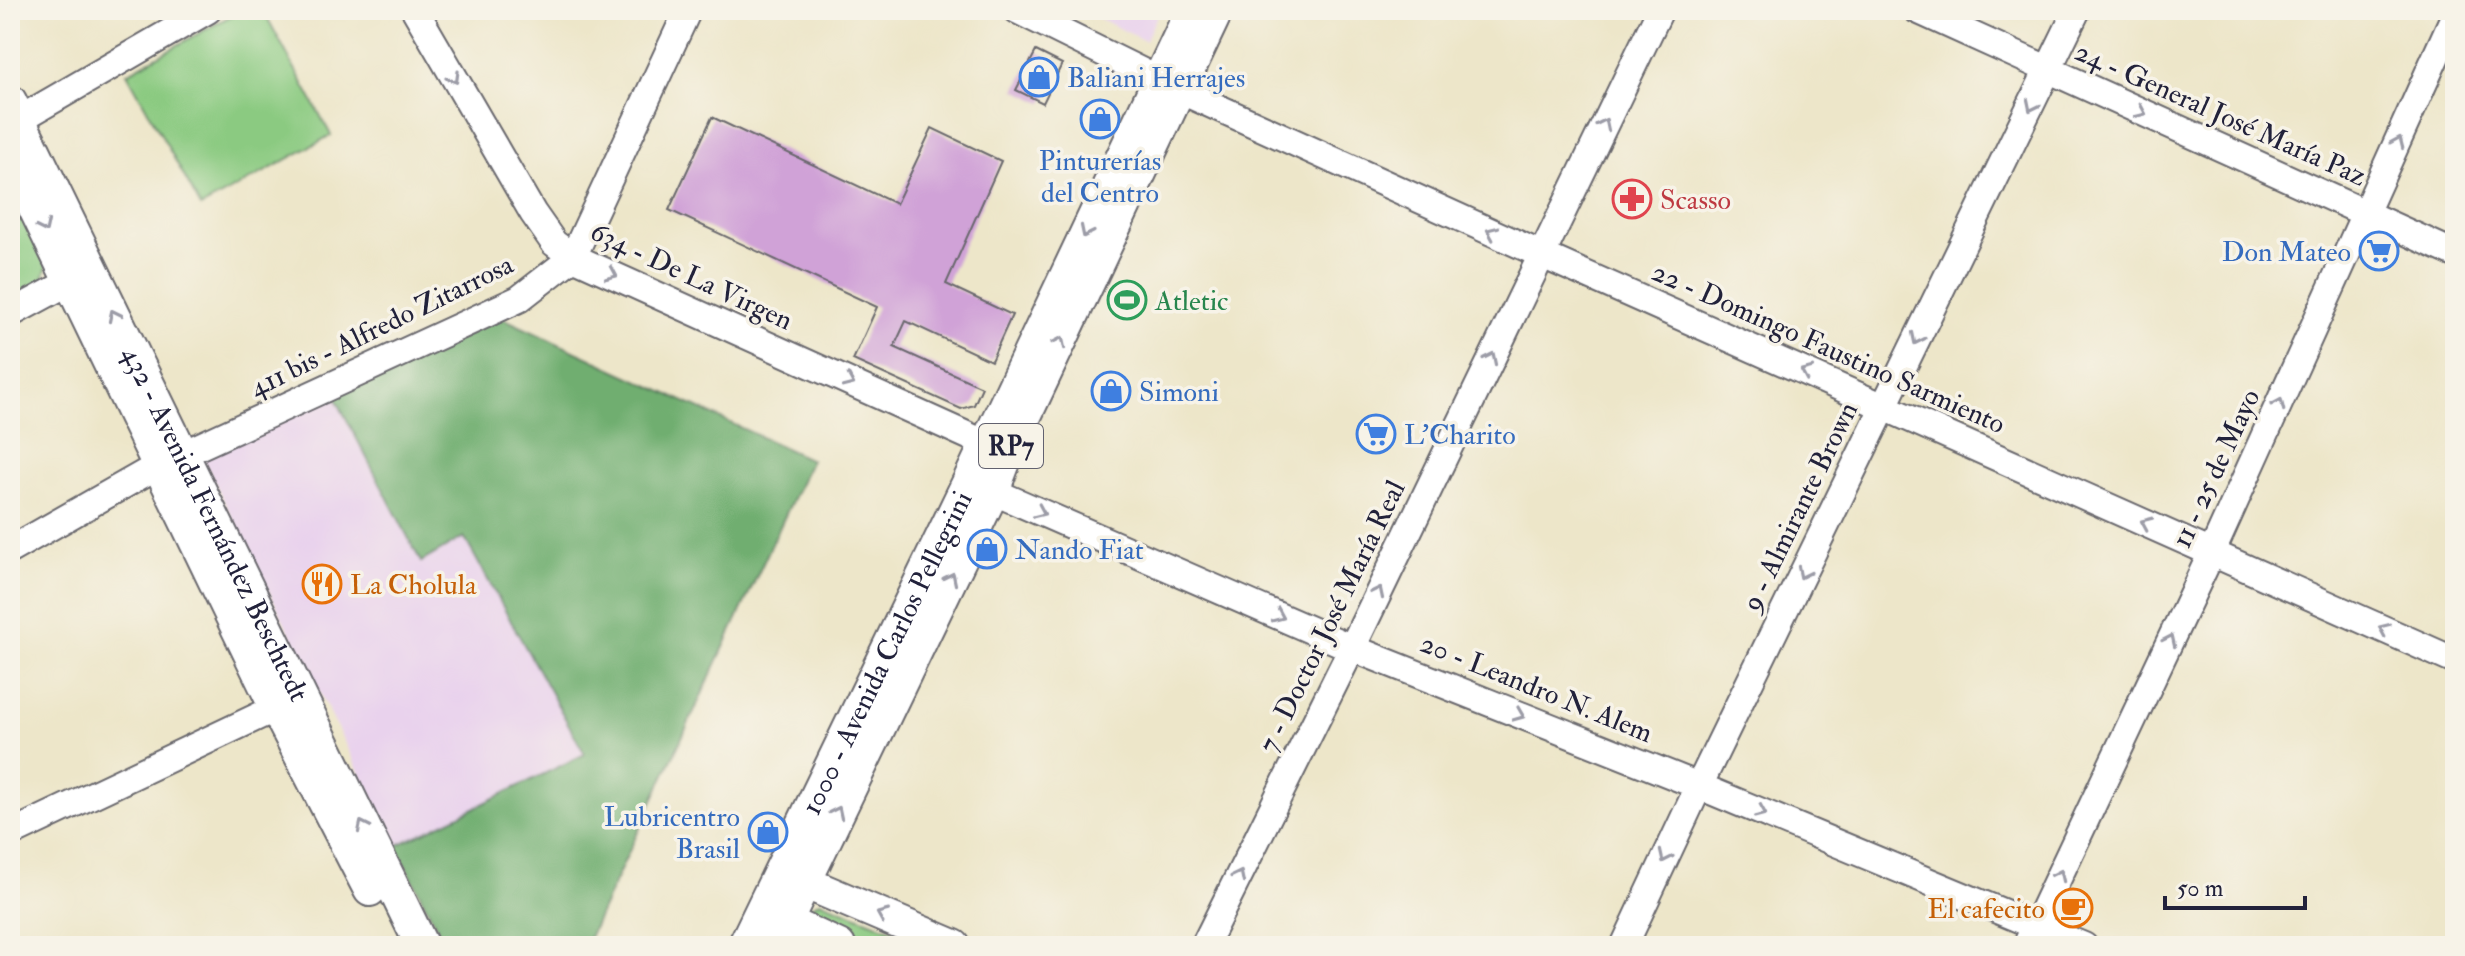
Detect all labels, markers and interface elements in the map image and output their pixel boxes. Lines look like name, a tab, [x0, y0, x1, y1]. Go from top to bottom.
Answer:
street label: 24 - General José María Paz	[2069, 34, 2372, 195]
shop icon: Baliani Herrajes	[1018, 56, 1060, 98]
place label: Baliani Herrajes	[1067, 61, 1245, 96]
one-way arrow	[444, 69, 460, 83]
one-way arrow	[2026, 97, 2042, 112]
shop icon: Pinturerías del Centro	[1079, 98, 1121, 140]
one-way arrow	[2132, 103, 2147, 119]
one-way arrow	[1594, 118, 1610, 132]
one-way arrow	[2388, 136, 2404, 150]
place label: Pinturerías del Centro	[1039, 144, 1161, 211]
pharmacy icon: Scasso	[1611, 178, 1653, 220]
place label: Scasso	[1660, 183, 1731, 218]
street label: 634 - De La Virgen	[585, 214, 798, 338]
one-way arrow	[35, 218, 50, 233]
one-way arrow	[1080, 224, 1096, 238]
one-way arrow	[1486, 226, 1500, 242]
supermarket icon: Don Mateo	[2358, 230, 2400, 272]
place label: Don Mateo	[2222, 235, 2351, 270]
street label: 411 bis - Alfredo Zitarrosa	[244, 247, 520, 405]
street label: 22 - Domingo Faustino Sarmiento	[1646, 255, 2010, 442]
one-way arrow	[604, 265, 619, 281]
sports icon: Atletic	[1106, 279, 1148, 321]
place label: Atletic	[1154, 284, 1228, 319]
one-way arrow	[108, 309, 124, 323]
one-way arrow	[1911, 330, 1926, 345]
one-way arrow	[1050, 335, 1066, 350]
street label: 432 - Avenida Fernández Beschtedt	[113, 341, 316, 707]
one-way arrow	[1481, 352, 1497, 366]
one-way arrow	[1800, 366, 1815, 382]
shop icon: Simoni	[1090, 370, 1132, 412]
one-way arrow	[841, 372, 855, 388]
place label: Simoni	[1139, 375, 1219, 410]
street label: 11 - 25 de Mayo	[2164, 384, 2268, 554]
street label: 9 - Almirante Brown	[1734, 396, 1866, 619]
one-way arrow	[2269, 398, 2285, 413]
supermarket icon: L'Charito	[1355, 413, 1397, 455]
place label: L'Charito	[1404, 418, 1516, 453]
road number: RP7	[979, 424, 1043, 468]
street label: 7 - Doctor José María Real	[1251, 475, 1413, 758]
street label: 1000 - Avenida Carlos Pellegrini	[794, 486, 980, 821]
one-way arrow	[1032, 503, 1047, 519]
one-way arrow	[2140, 517, 2154, 533]
shop icon: Nando Fiat	[966, 528, 1008, 570]
place label: Nando Fiat	[1015, 533, 1144, 568]
restaurant icon: La Cholula	[301, 563, 343, 605]
one-way arrow	[1797, 564, 1813, 579]
place label: La Cholula	[350, 568, 477, 603]
one-way arrow	[941, 571, 957, 586]
one-way arrow	[1368, 586, 1384, 601]
one-way arrow	[1271, 607, 1285, 623]
one-way arrow	[2378, 623, 2392, 639]
street label: 20 - Leandro N. Alem	[1415, 626, 1658, 751]
one-way arrow	[2160, 634, 2176, 649]
one-way arrow	[1511, 705, 1525, 721]
place label: Lubricentro Brasil	[604, 800, 740, 867]
one-way arrow	[1752, 802, 1767, 818]
one-way arrow	[828, 805, 843, 820]
shop icon: Lubricentro Brasil	[747, 811, 789, 853]
one-way arrow	[357, 819, 372, 834]
one-way arrow	[1659, 849, 1675, 863]
scale bar	[2165, 860, 2305, 910]
one-way arrow	[2049, 869, 2065, 884]
one-way arrow	[1229, 870, 1245, 885]
text: 50 m	[2177, 873, 2224, 904]
cafe icon: El cafecito	[2052, 887, 2094, 929]
place label: El cafecito	[1927, 892, 2045, 927]
one-way arrow	[876, 909, 890, 925]

